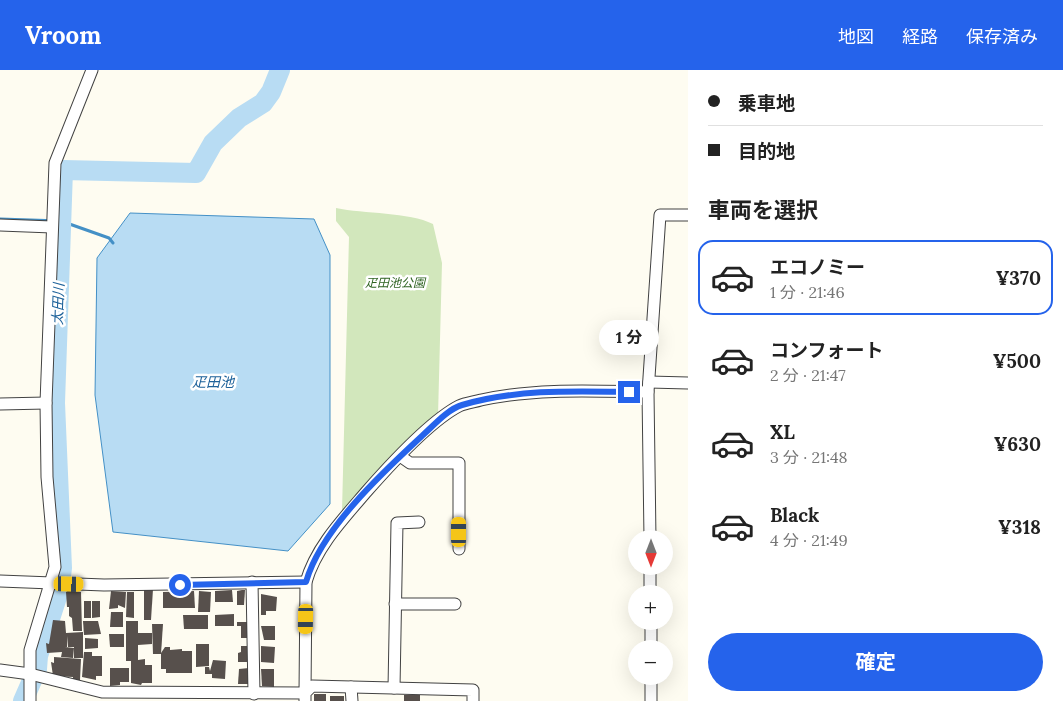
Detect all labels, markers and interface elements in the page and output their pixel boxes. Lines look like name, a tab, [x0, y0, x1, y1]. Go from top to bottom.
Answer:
text: Vroom	[25, 20, 101, 51]
text: 地図	[838, 25, 874, 48]
text: 経路	[902, 25, 938, 48]
text: 保存済み	[966, 25, 1038, 48]
text: 乗車地	[738, 91, 795, 115]
text: 目的地	[738, 139, 795, 163]
text: 車両を選択	[708, 196, 818, 224]
icon: car	[710, 255, 755, 300]
text: エコノミー	[770, 255, 865, 279]
text: ¥370	[996, 266, 1041, 290]
park label: 疋田池公園	[365, 275, 427, 290]
water label: 太田川	[48, 281, 68, 325]
text: 1 分 · 21:46	[770, 282, 845, 302]
callout: 1 分	[599, 320, 659, 354]
text: 1 分	[616, 327, 642, 347]
icon: car	[710, 338, 755, 383]
text: コンフォート	[770, 338, 883, 362]
text: ¥500	[993, 349, 1041, 373]
text: 2 分 · 21:47	[770, 365, 846, 385]
water label: 疋田池	[192, 373, 236, 391]
route end	[618, 381, 640, 403]
text: XL	[770, 420, 795, 444]
icon: car	[710, 421, 755, 466]
text: ¥630	[994, 432, 1041, 456]
text: 3 分 · 21:48	[770, 447, 848, 467]
text: Black	[770, 503, 819, 527]
icon: car	[710, 504, 755, 549]
text: ¥318	[998, 515, 1041, 539]
car	[451, 517, 466, 547]
north arrow	[628, 530, 672, 575]
map controls	[628, 530, 673, 685]
text: 4 分 · 21:49	[770, 530, 848, 550]
route start	[169, 574, 191, 596]
car	[53, 576, 84, 592]
button: +	[628, 585, 673, 630]
car	[298, 604, 313, 634]
button: 確定	[708, 633, 1043, 691]
button: −	[628, 640, 673, 685]

